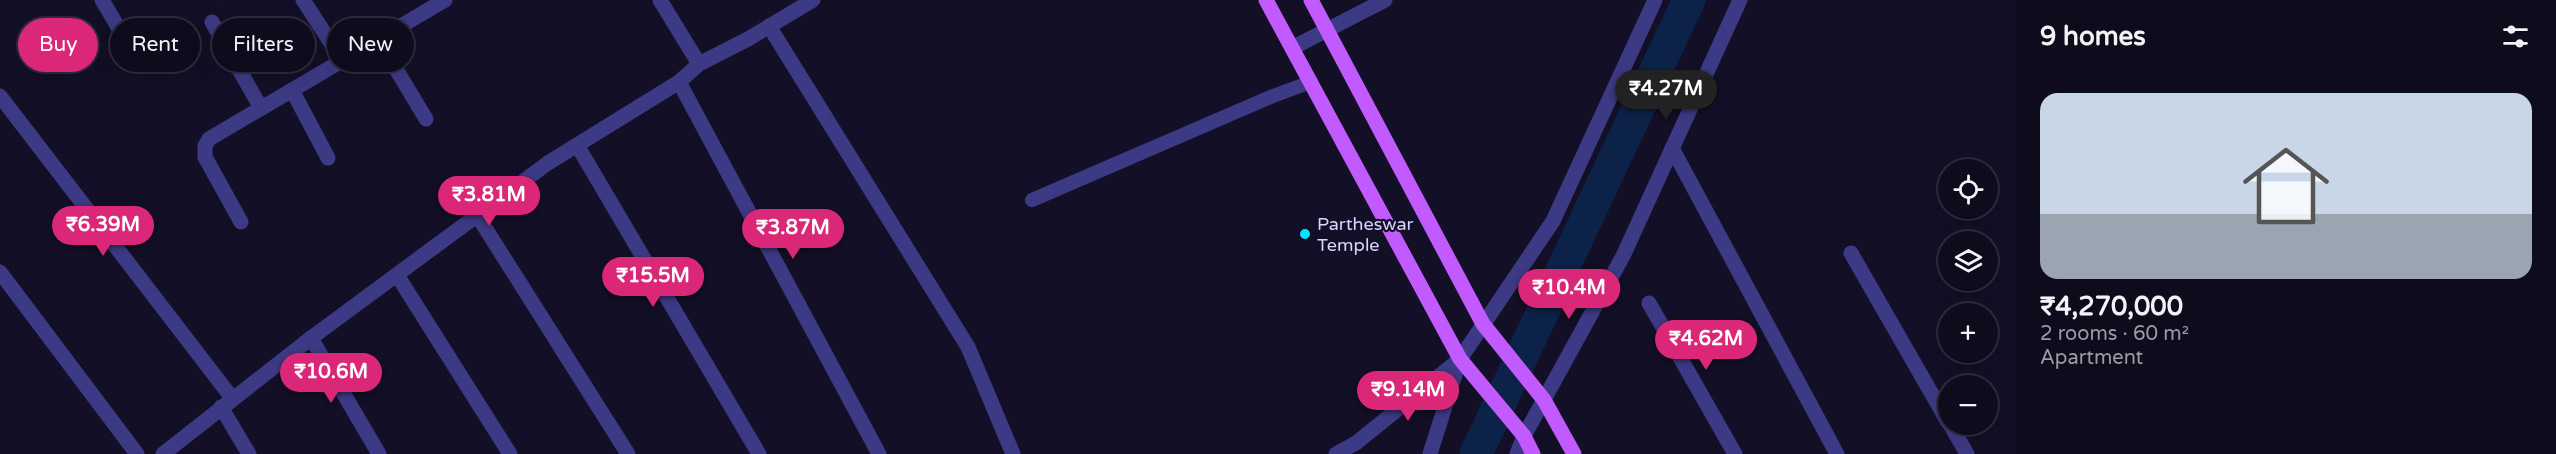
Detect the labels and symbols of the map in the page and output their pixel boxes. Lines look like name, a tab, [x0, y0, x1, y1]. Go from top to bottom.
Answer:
pin: ₹4.27M	[1617, 70, 1715, 121]
pin: ₹3.81M	[440, 176, 538, 227]
pin: ₹6.39M	[54, 206, 152, 257]
pin: ₹3.87M	[744, 209, 842, 260]
place label: Partheswar Temple	[1317, 213, 1413, 256]
marker: Partheswar Temple	[1298, 227, 1312, 241]
pin: ₹15.5M	[604, 257, 702, 308]
pin: ₹10.4M	[1520, 269, 1618, 320]
pin: ₹4.62M	[1657, 320, 1755, 371]
pin: ₹10.6M	[282, 353, 380, 404]
pin: ₹9.14M	[1359, 371, 1457, 422]

